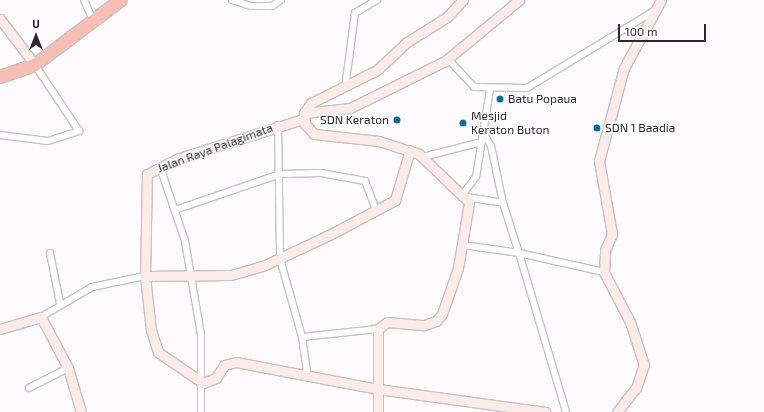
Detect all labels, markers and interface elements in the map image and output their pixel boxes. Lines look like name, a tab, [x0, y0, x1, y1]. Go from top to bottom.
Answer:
north arrow	[16, 16, 56, 56]
scale bar	[620, 16, 708, 42]
text: U	[32, 17, 40, 30]
text: 100 m	[625, 24, 657, 38]
place label: Batu Popaua	[508, 92, 577, 106]
marker: Batu Popaua	[495, 94, 505, 104]
place label: Mesjid Keraton Buton	[471, 109, 549, 137]
place label: SDN Keraton	[320, 113, 389, 127]
marker: SDN Keraton	[392, 115, 402, 125]
marker: Mesjid Keraton Buton	[458, 118, 468, 128]
street label: Jalan Raya Palagimata	[155, 120, 275, 176]
place label: SDN 1 Baadia	[605, 121, 675, 135]
marker: SDN 1 Baadia	[592, 123, 602, 133]

